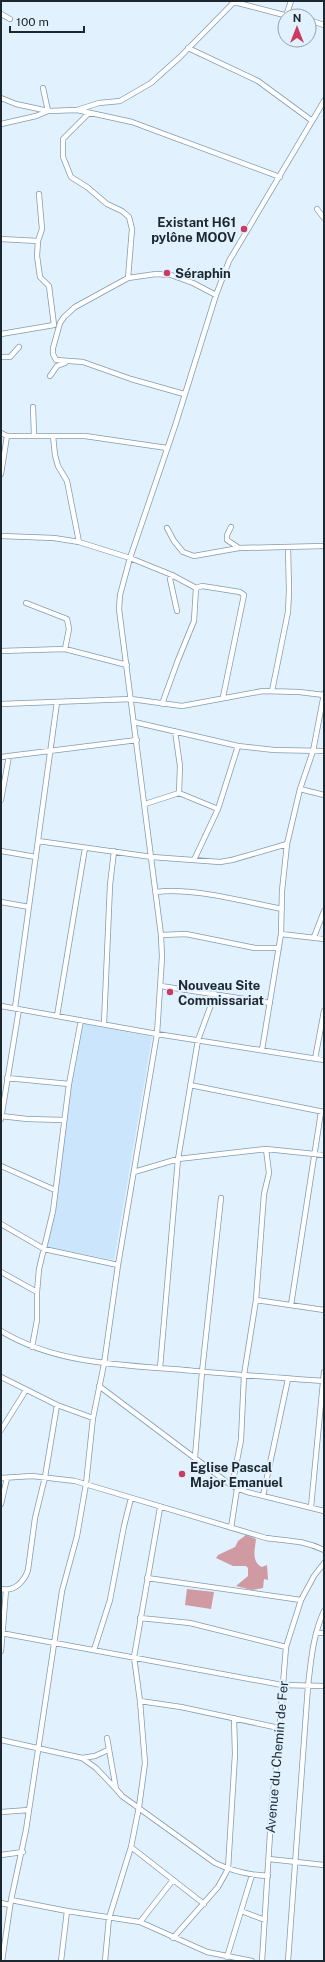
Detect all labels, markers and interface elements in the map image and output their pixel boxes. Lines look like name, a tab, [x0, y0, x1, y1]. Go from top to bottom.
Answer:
scale bar	[10, 8, 84, 34]
north arrow	[277, 8, 317, 48]
text: N	[293, 12, 301, 24]
text: 100 m	[16, 15, 49, 29]
place label: Existant H61 pylône MOOV	[151, 215, 236, 245]
marker: Existant H61 pylône MOOV	[239, 224, 249, 234]
place label: Séraphin	[175, 266, 231, 281]
marker: Séraphin	[162, 268, 172, 278]
place label: Nouveau Site Commissariat	[178, 978, 264, 1008]
marker: Nouveau Site Commissariat	[165, 987, 175, 997]
place label: Eglise Pascal Major Emanuel	[190, 1460, 283, 1490]
marker: Eglise Pascal Major Emanuel	[177, 1469, 187, 1479]
street label: Avenue du Chemin de Fer	[263, 1680, 291, 1834]

